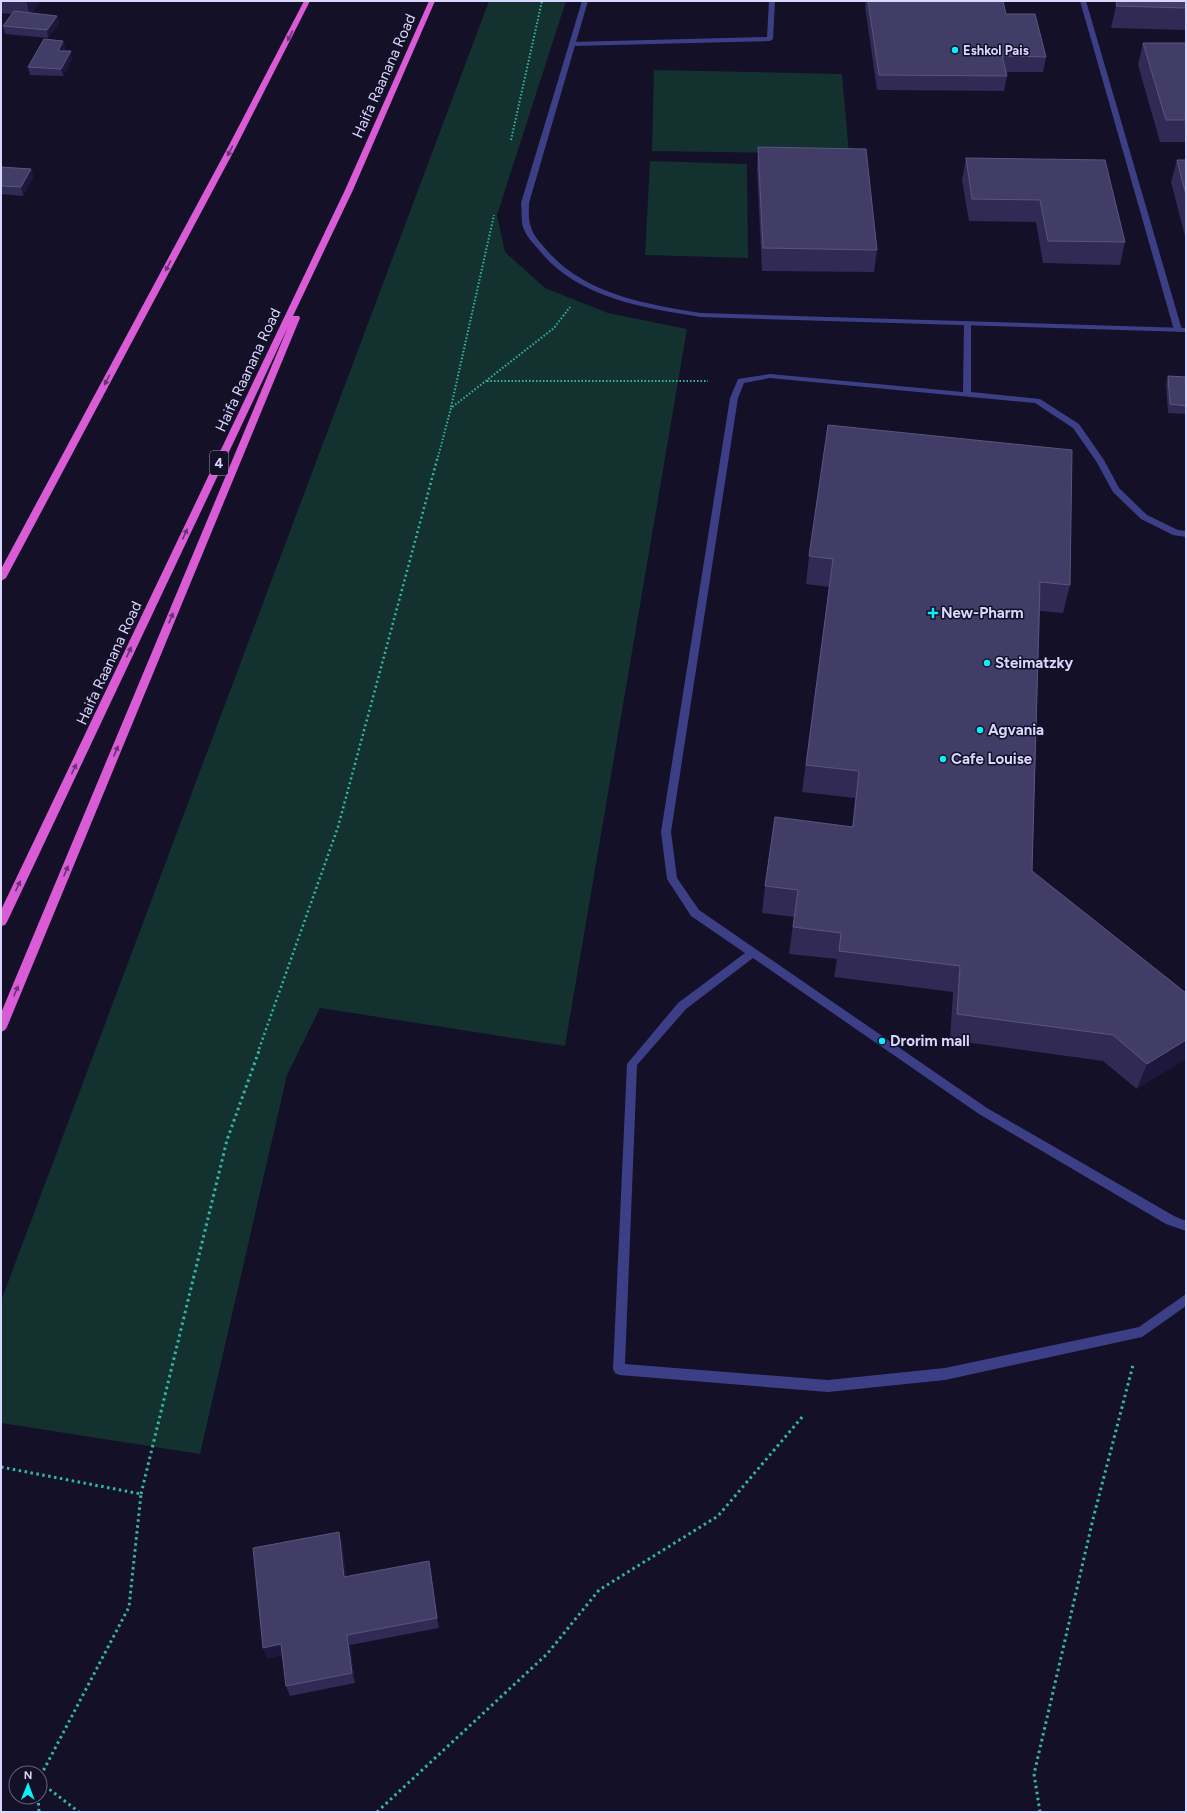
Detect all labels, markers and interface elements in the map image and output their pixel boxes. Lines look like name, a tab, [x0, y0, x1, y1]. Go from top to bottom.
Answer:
street label: Haifa Raanana Road	[348, 11, 420, 141]
one-way arrow	[286, 30, 293, 41]
place label: Eshkol Pais	[963, 43, 1029, 58]
marker: Eshkol Pais	[950, 45, 960, 55]
one-way arrow	[227, 145, 233, 157]
one-way arrow	[165, 260, 172, 272]
street label: Haifa Raanana Road	[211, 305, 285, 435]
one-way arrow	[104, 374, 110, 386]
road number: 4	[210, 451, 228, 475]
one-way arrow	[182, 529, 188, 540]
street label: Haifa Raanana Road	[72, 598, 146, 728]
place label: New-Pharm	[941, 604, 1024, 622]
marker: New-Pharm	[928, 608, 938, 618]
one-way arrow	[168, 612, 174, 623]
one-way arrow	[126, 646, 132, 657]
place label: Steimatzky	[995, 654, 1074, 672]
marker: Steimatzky	[982, 658, 992, 668]
place label: Agvania	[988, 721, 1044, 739]
marker: Agvania	[975, 725, 985, 735]
one-way arrow	[113, 745, 119, 756]
place label: Cafe Louise	[951, 750, 1033, 768]
marker: Cafe Louise	[938, 754, 948, 764]
one-way arrow	[71, 763, 77, 775]
one-way arrow	[63, 865, 69, 876]
one-way arrow	[15, 881, 21, 892]
one-way arrow	[13, 985, 19, 996]
place label: Drorim mall	[890, 1032, 970, 1050]
marker: Drorim mall	[877, 1036, 887, 1046]
north arrow	[8, 1765, 48, 1805]
text: N	[24, 1769, 33, 1782]

